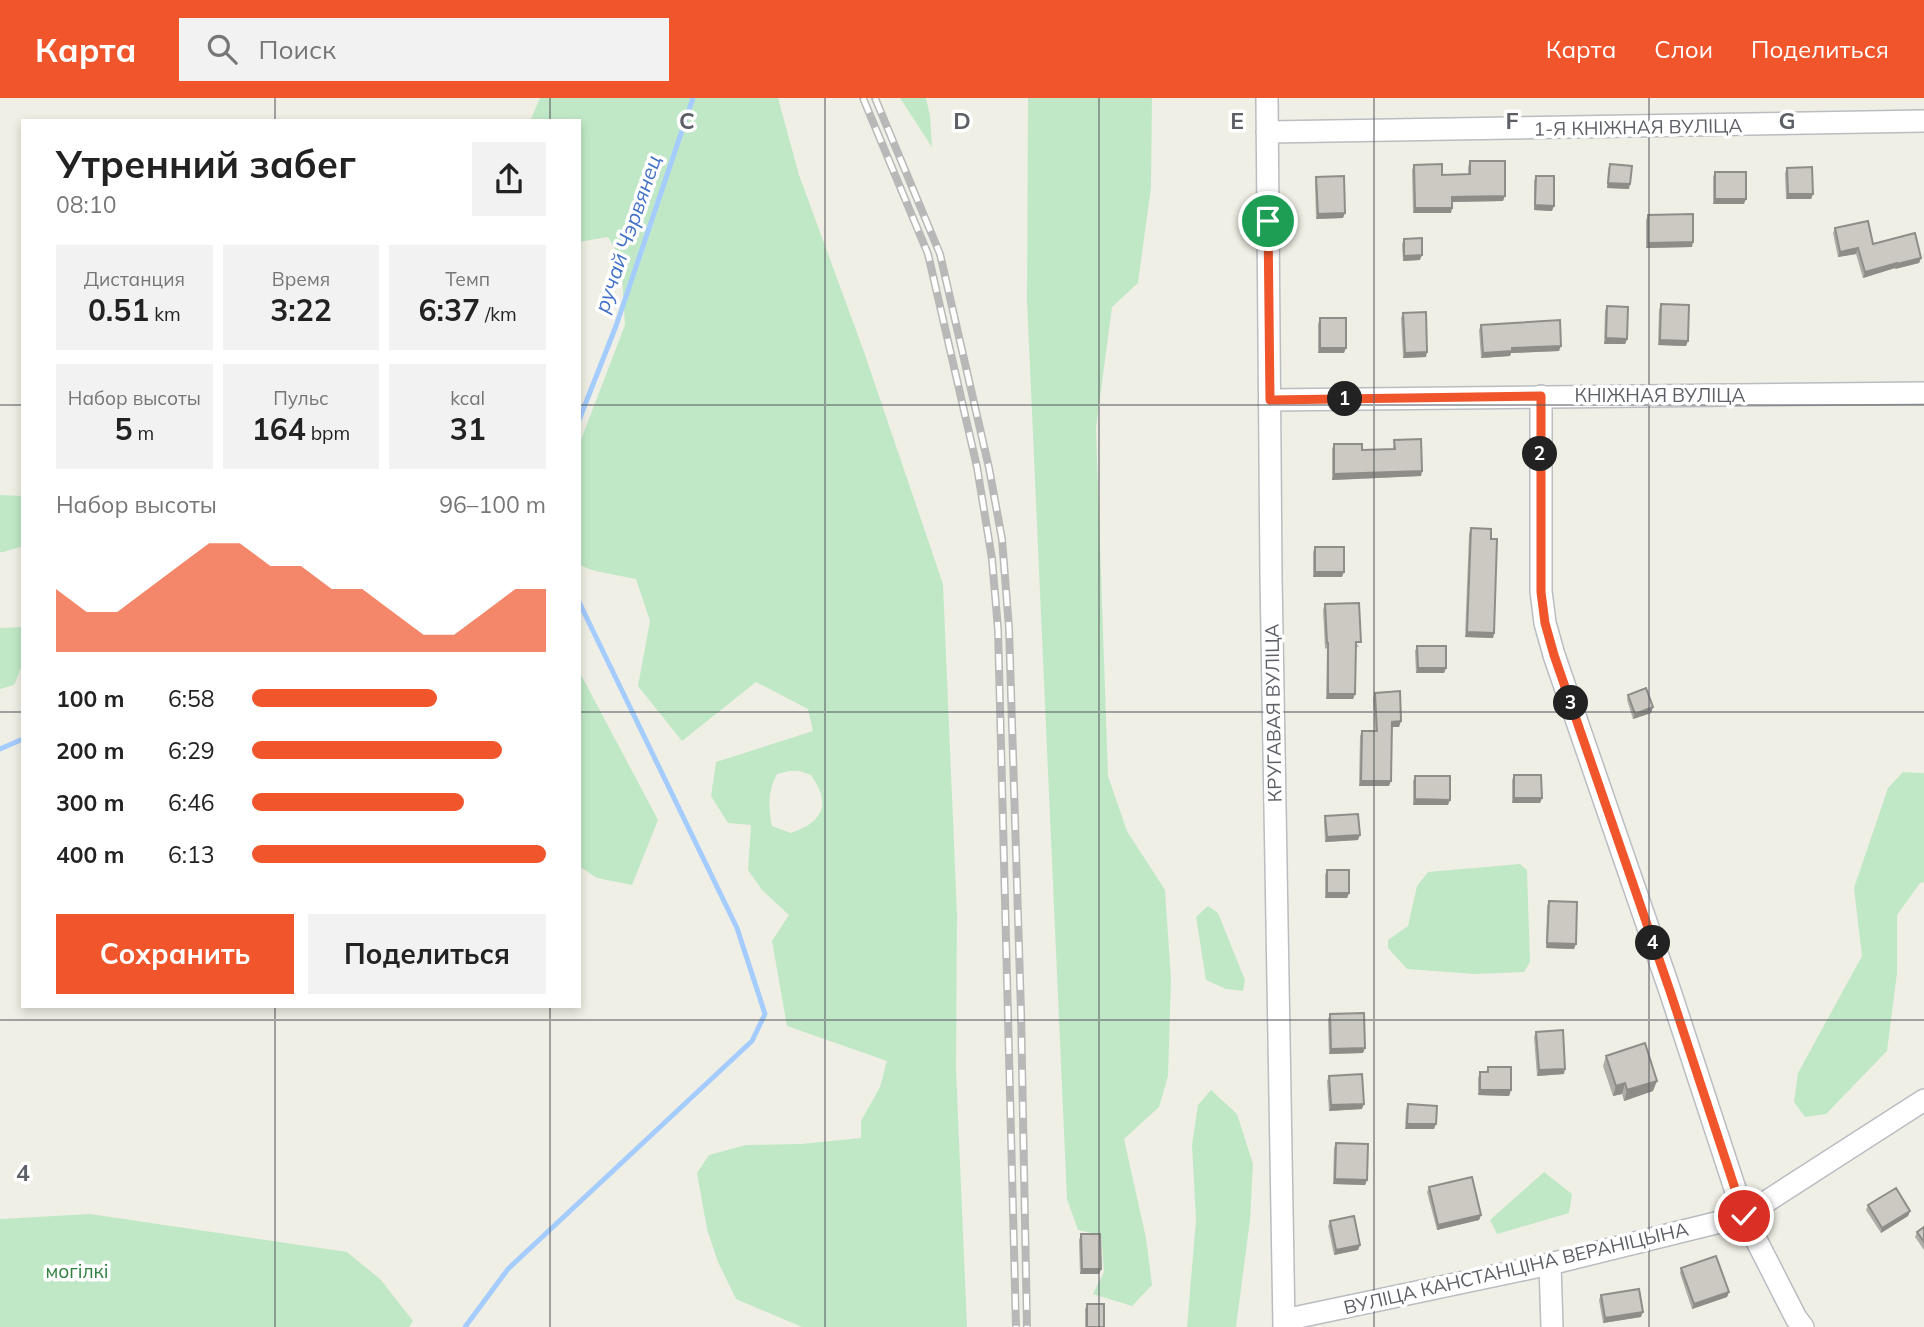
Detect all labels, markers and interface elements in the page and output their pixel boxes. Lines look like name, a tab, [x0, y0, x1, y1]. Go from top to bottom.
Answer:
search box	[179, 18, 669, 81]
text: Карта	[35, 29, 137, 70]
icon: search	[203, 30, 241, 68]
text: Поиск	[259, 33, 336, 66]
text: Карта	[1546, 34, 1616, 64]
text: Слои	[1654, 34, 1713, 64]
text: Поделиться	[1751, 34, 1889, 64]
text: C	[679, 106, 695, 135]
text: D	[953, 106, 971, 135]
text: E	[1230, 106, 1244, 135]
text: F	[1505, 106, 1519, 135]
text: G	[1778, 106, 1796, 135]
street label: 1-Я КНІЖНАЯ ВУЛІЦА	[1534, 113, 1743, 141]
text: Утренний забег	[56, 140, 356, 188]
button: share	[472, 142, 546, 216]
water label: ручай Чэрвянец	[588, 151, 666, 316]
text: 08:10	[56, 190, 116, 219]
pin	[1238, 191, 1298, 251]
icon: arrive	[1249, 202, 1287, 240]
text: Дистанция	[84, 267, 185, 291]
text: Время	[272, 267, 330, 291]
text: Темп	[445, 267, 490, 291]
text: 0.51	[88, 291, 149, 329]
text: 3:22	[270, 291, 332, 329]
text: 6:37	[419, 291, 480, 329]
text: km	[149, 302, 181, 326]
text: /km	[480, 302, 517, 326]
pin: 1	[1328, 382, 1362, 416]
street label: КНІЖНАЯ ВУЛІЦА	[1574, 383, 1746, 407]
text: Набор высоты	[68, 386, 201, 410]
text: Пульс	[273, 386, 329, 410]
text: kcal	[450, 386, 485, 410]
text: 1	[1339, 386, 1350, 410]
text: 5	[115, 410, 133, 448]
text: 164	[252, 410, 306, 448]
text: 31	[450, 410, 486, 448]
text: m	[133, 421, 154, 445]
text: bpm	[306, 421, 350, 445]
pin: 2	[1522, 436, 1558, 472]
text: 2	[1534, 441, 1545, 465]
text: Набор высоты	[56, 490, 217, 519]
text: 96–100 m	[439, 490, 546, 519]
street label: КРУГАВАЯ ВУЛІЦА	[1259, 623, 1287, 802]
text: 100 m	[56, 684, 124, 713]
text: 6:58	[168, 684, 215, 713]
pin: 3	[1554, 686, 1588, 720]
text: 3	[1565, 690, 1576, 714]
text: 200 m	[56, 736, 124, 765]
text: 6:29	[168, 736, 215, 765]
text: 300 m	[56, 788, 124, 817]
text: 6:46	[168, 788, 215, 817]
text: 400 m	[56, 840, 124, 869]
text: 6:13	[168, 840, 215, 869]
button: Сохранить	[56, 914, 294, 994]
button: Поделиться	[308, 914, 546, 994]
pin: 4	[1636, 926, 1670, 960]
text: 4	[1647, 930, 1658, 954]
text: 4	[16, 1158, 30, 1187]
pin	[1714, 1186, 1774, 1246]
icon: check	[1725, 1197, 1763, 1235]
street label: ВУЛІЦА КАНСТАНЦІНА ВЕРАНІЦЫНА	[1341, 1217, 1691, 1319]
park label: могілкі	[45, 1259, 109, 1283]

